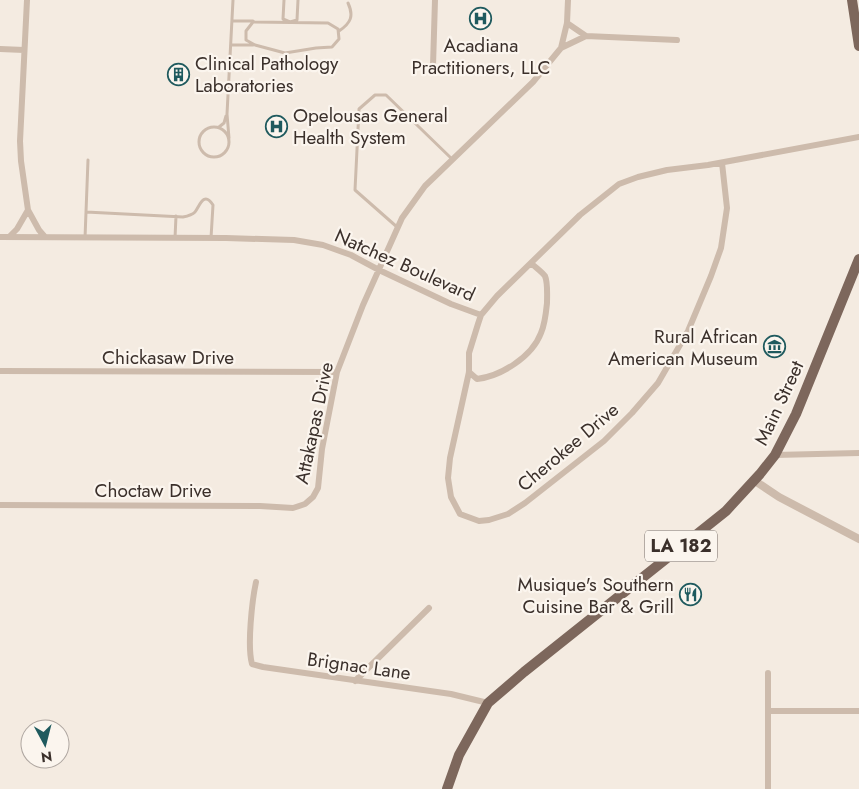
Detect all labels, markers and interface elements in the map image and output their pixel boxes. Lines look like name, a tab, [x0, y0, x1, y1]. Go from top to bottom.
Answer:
hospital icon: Acadiana Practitioners, LLC	[469, 7, 493, 31]
place label: Acadiana Practitioners, LLC	[411, 32, 551, 81]
place label: Clinical Pathology Laboratories	[195, 50, 339, 99]
building icon: Clinical Pathology Laboratories	[167, 62, 191, 86]
place label: Opelousas General Health System	[293, 102, 448, 151]
hospital icon: Opelousas General Health System	[265, 114, 289, 138]
street label: Natchez Boulevard	[330, 222, 480, 308]
place label: Rural African American Museum	[608, 323, 758, 372]
museum icon: Rural African American Museum	[762, 335, 786, 359]
street label: Chickasaw Drive	[102, 344, 234, 371]
street label: Main Street	[748, 356, 811, 450]
street label: Attakapas Drive	[288, 359, 340, 486]
street label: Cherokee Drive	[511, 396, 625, 498]
street label: Choctaw Drive	[95, 477, 212, 504]
road number: LA 182	[645, 530, 717, 562]
place label: Musique's Southern Cuisine Bar & Grill	[518, 571, 674, 620]
restaurant icon: Musique's Southern Cuisine Bar & Grill	[678, 583, 702, 607]
street label: Brignac Lane	[306, 645, 413, 687]
north arrow	[20, 719, 70, 769]
text: N	[40, 746, 53, 768]

